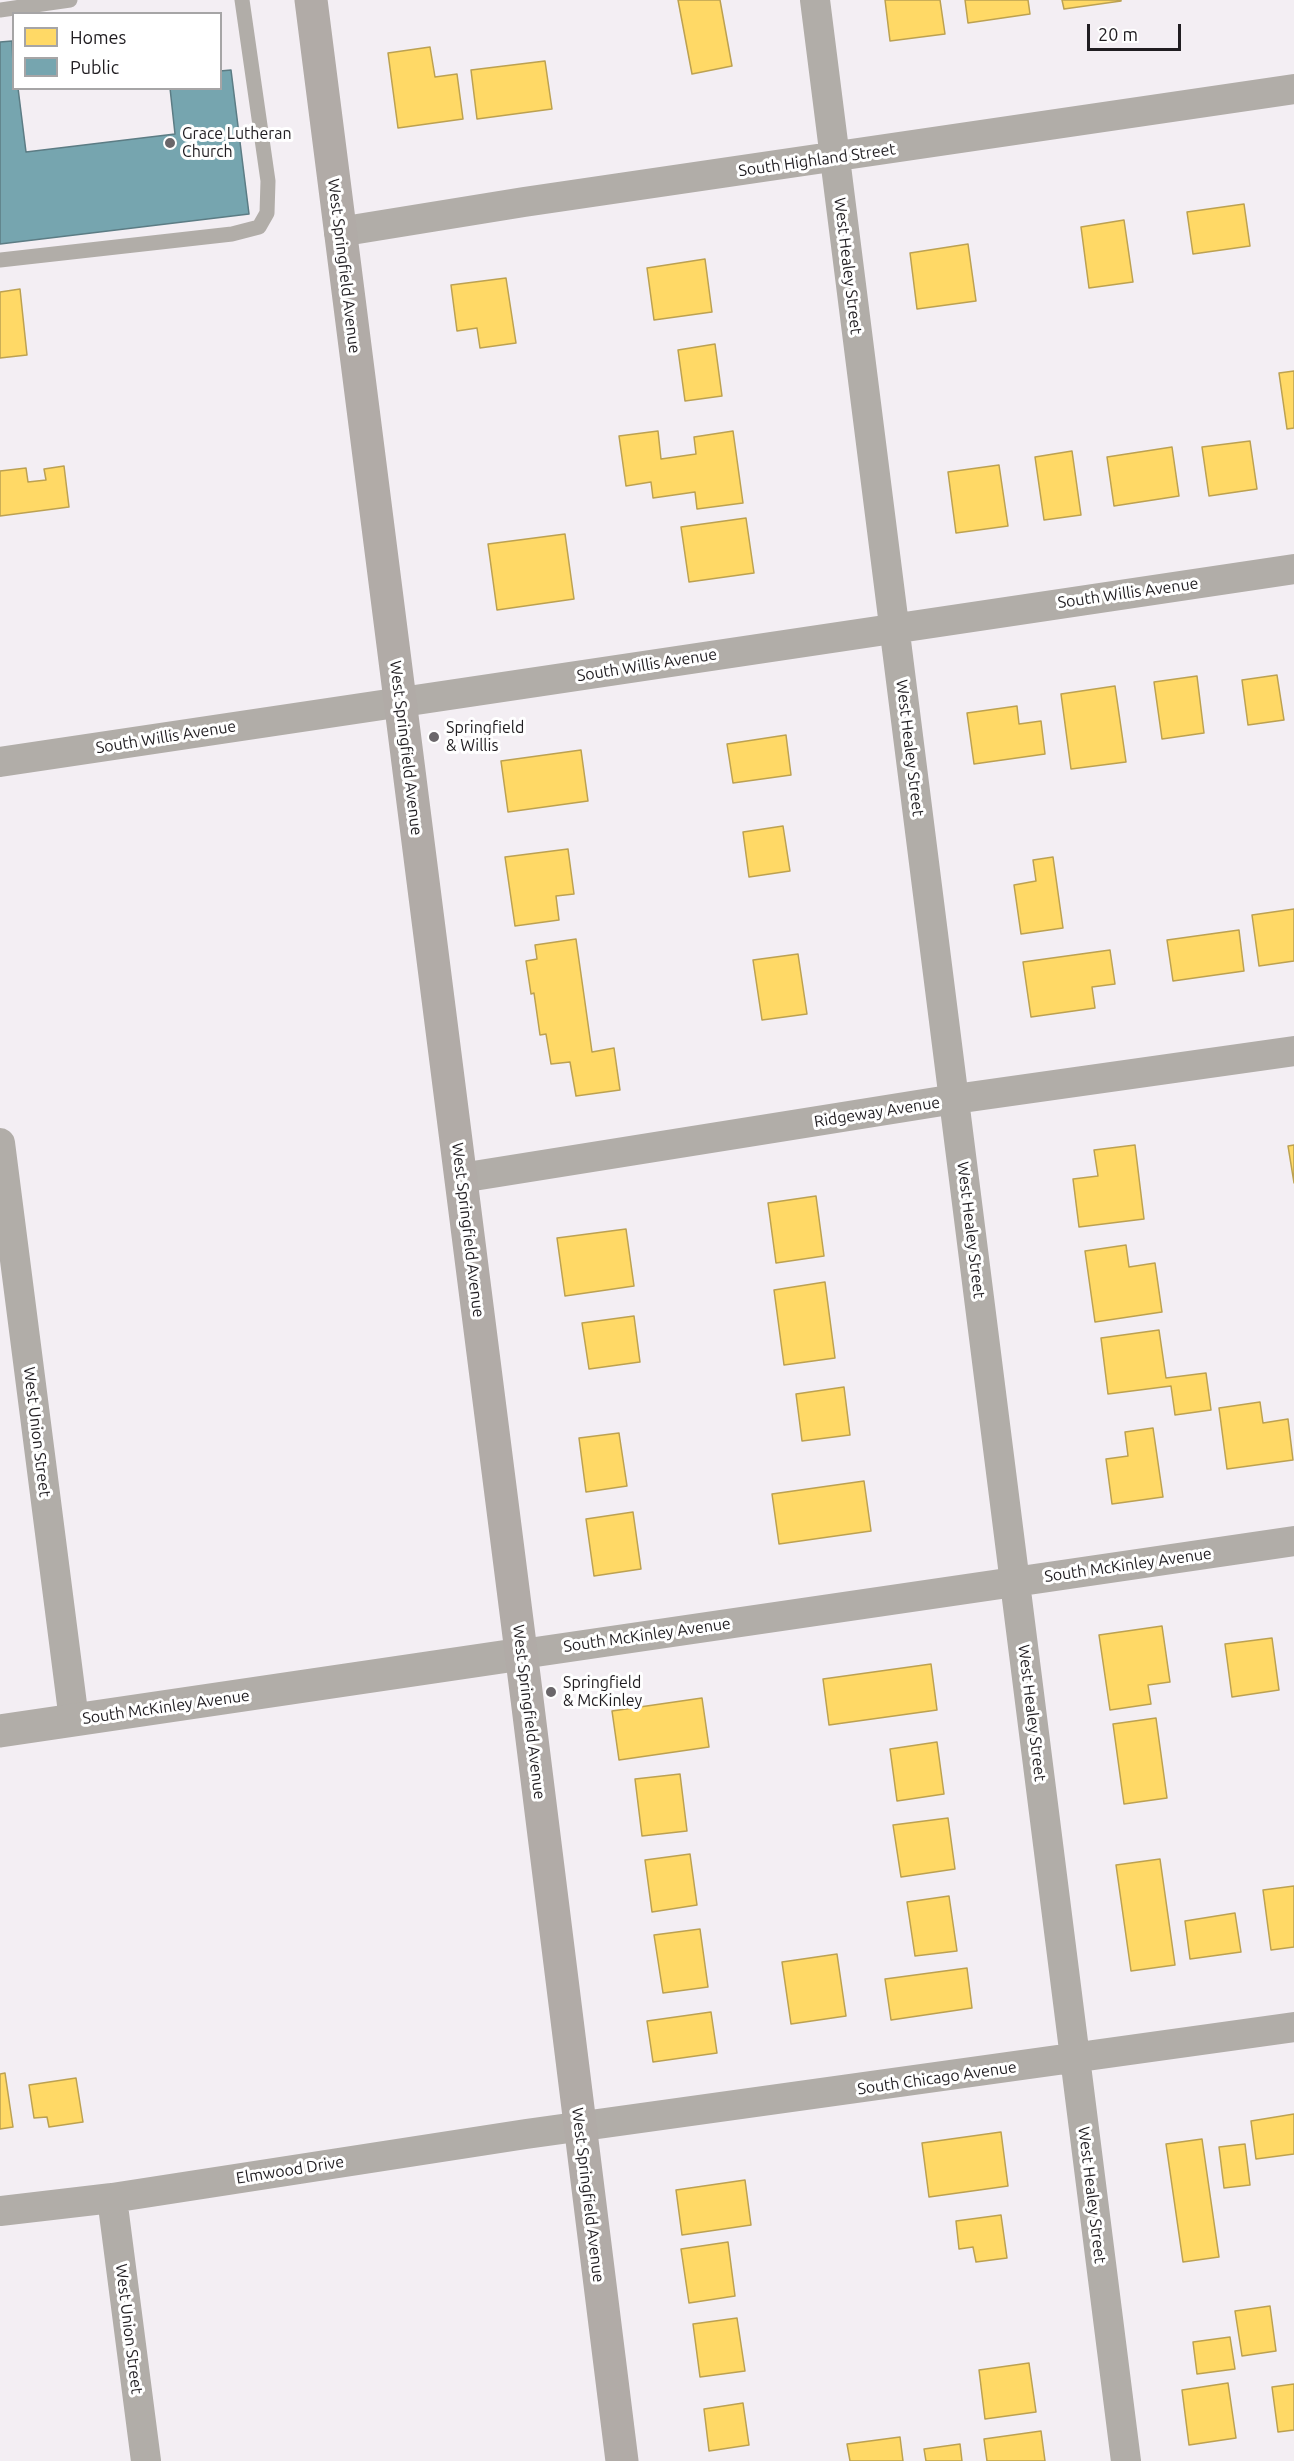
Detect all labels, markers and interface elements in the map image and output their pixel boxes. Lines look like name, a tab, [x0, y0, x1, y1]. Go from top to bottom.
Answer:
legend	[12, 12, 222, 90]
scale bar	[1090, 12, 1184, 50]
text: 20 m	[1098, 24, 1138, 44]
text: Homes	[70, 27, 126, 47]
text: Public	[70, 57, 119, 77]
place label: Grace Lutheran Church	[182, 124, 292, 162]
marker: Grace Lutheran Church	[163, 136, 177, 150]
street label: South Highland Street	[737, 139, 897, 181]
street label: West Springfield Avenue	[324, 177, 364, 355]
street label: West Healey Street	[830, 197, 866, 335]
street label: South Willis Avenue	[1056, 574, 1200, 612]
street label: South Willis Avenue	[575, 644, 719, 686]
street label: West Springfield Avenue	[386, 659, 426, 837]
street label: West Healey Street	[892, 679, 928, 817]
street label: South Willis Avenue	[94, 716, 238, 758]
place label: Springfield & Willis	[446, 718, 524, 756]
marker: Springfield & Willis	[427, 730, 441, 744]
street label: Ridgeway Avenue	[813, 1093, 941, 1131]
street label: West Springfield Avenue	[448, 1141, 488, 1319]
street label: West Healey Street	[953, 1161, 989, 1299]
street label: West Union Street	[19, 1366, 55, 1498]
street label: South McKinley Avenue	[1043, 1544, 1213, 1586]
street label: South McKinley Avenue	[562, 1614, 732, 1656]
street label: West Springfield Avenue	[509, 1623, 549, 1801]
street label: West Healey Street	[1014, 1644, 1050, 1782]
place label: Springfield & McKinley	[563, 1673, 642, 1711]
marker: Springfield & McKinley	[544, 1685, 558, 1699]
street label: South McKinley Avenue	[81, 1686, 251, 1728]
street label: South Chicago Avenue	[856, 2057, 1018, 2099]
street label: West Springfield Avenue	[568, 2106, 608, 2284]
street label: West Healey Street	[1074, 2126, 1110, 2264]
street label: Elmwood Drive	[235, 2152, 345, 2188]
street label: West Union Street	[111, 2263, 147, 2395]

